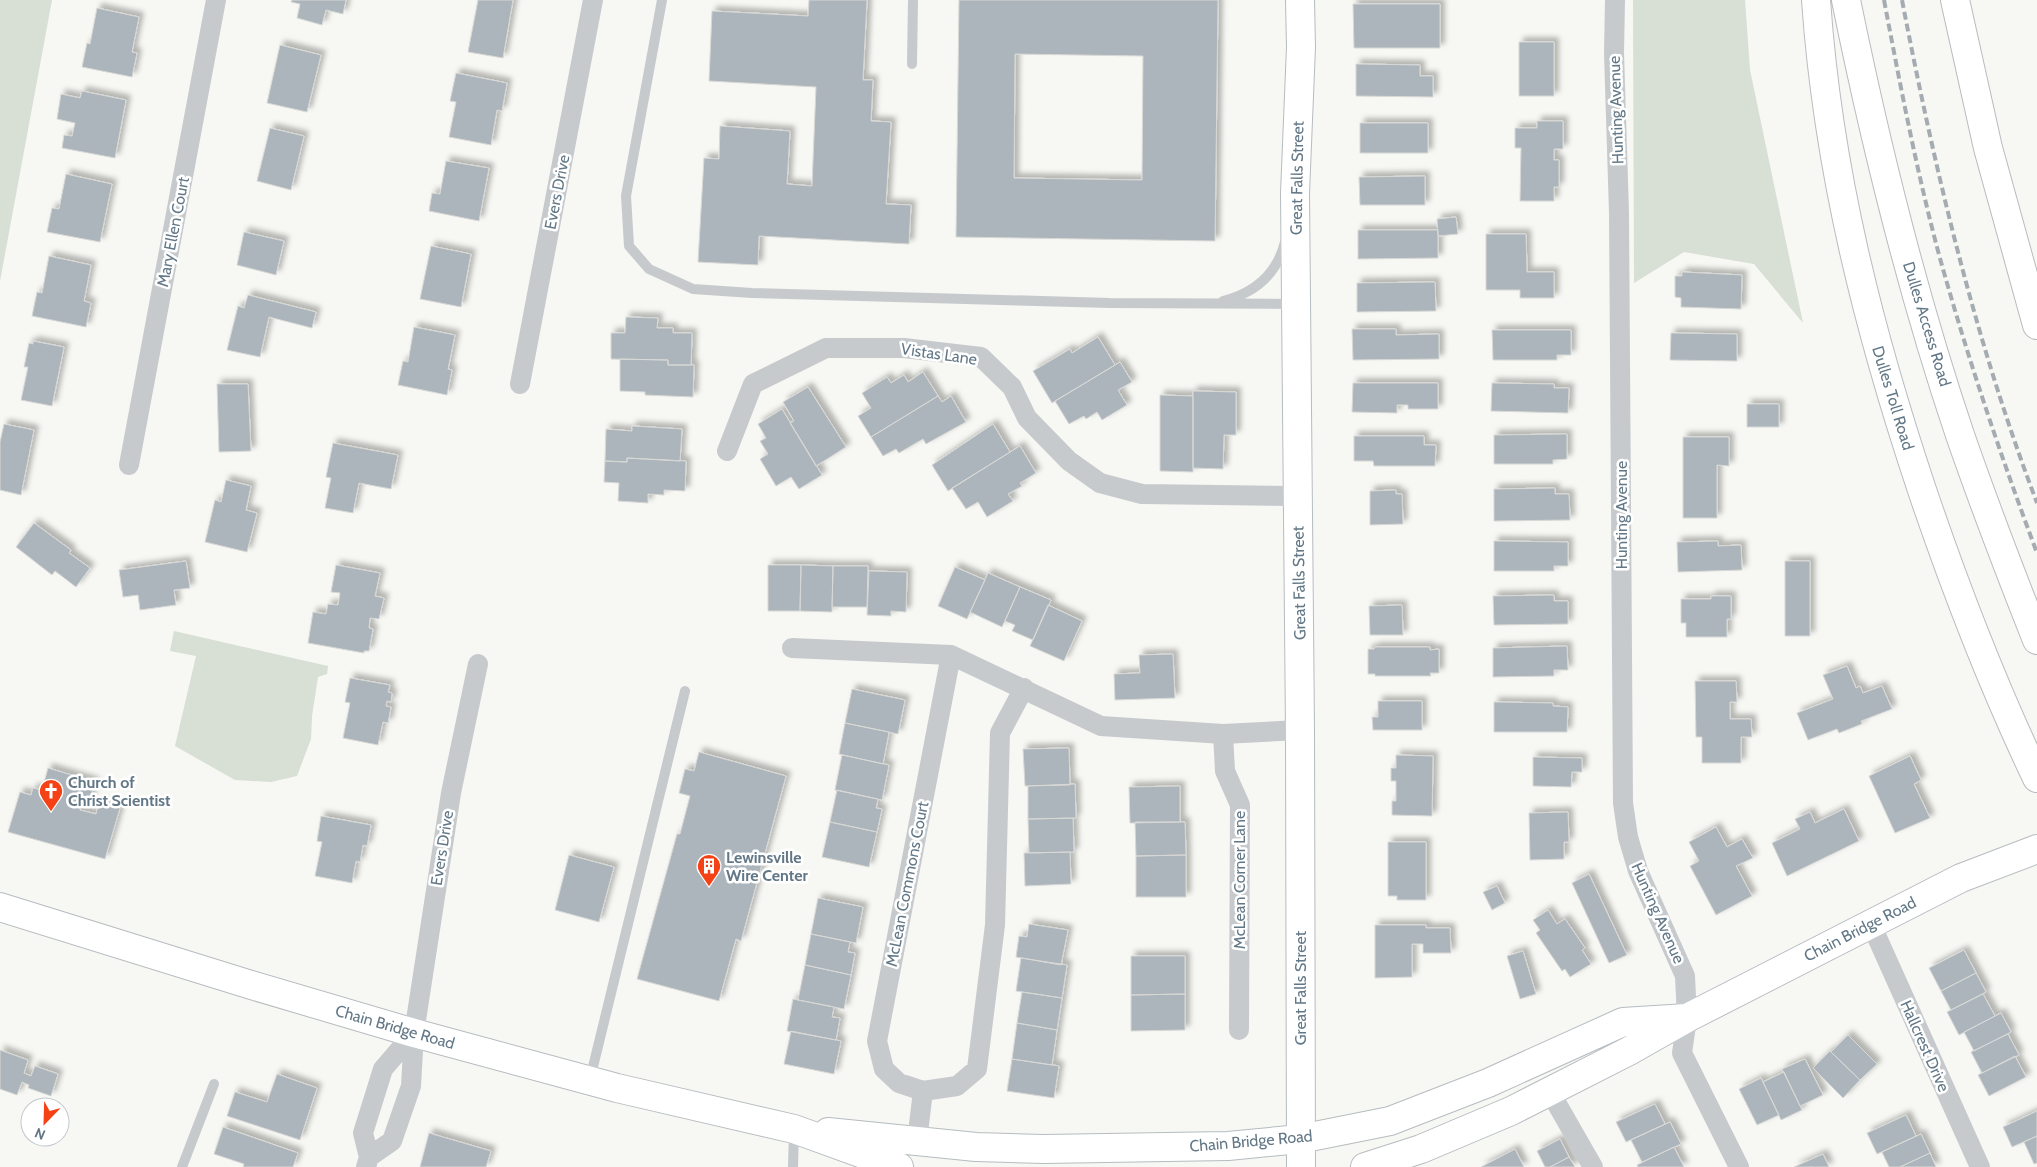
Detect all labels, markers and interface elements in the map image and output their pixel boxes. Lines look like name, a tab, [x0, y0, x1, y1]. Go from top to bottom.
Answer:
street label: Hunting Avenue	[1605, 56, 1627, 164]
street label: Great Falls Street	[1287, 120, 1308, 235]
street label: Evers Drive	[540, 153, 574, 231]
street label: Mary Ellen Court	[153, 175, 193, 289]
street label: Dulles Access Road	[1899, 259, 1955, 389]
street label: Vistas Lane	[900, 339, 978, 369]
street label: Dulles Toll Road	[1868, 344, 1918, 452]
street label: Hunting Avenue	[1612, 461, 1631, 569]
street label: Great Falls Street	[1288, 525, 1309, 640]
place label: Church of Christ Scientist	[68, 773, 171, 810]
church icon: Church of Christ Scientist	[38, 778, 64, 812]
street label: McLean Commons Court	[882, 799, 932, 968]
street label: Evers Drive	[427, 809, 457, 887]
street label: McLean Corner Lane	[1230, 811, 1249, 949]
place label: Lewinsville Wire Center	[726, 848, 808, 885]
building icon: Lewinsville Wire Center	[696, 853, 722, 887]
street label: Hunting Avenue	[1627, 860, 1689, 966]
street label: Chain Bridge Road	[1801, 893, 1919, 965]
street label: Great Falls Street	[1291, 930, 1310, 1045]
street label: Hallcrest Drive	[1896, 997, 1954, 1095]
street label: Chain Bridge Road	[333, 1001, 457, 1053]
north arrow	[20, 1097, 70, 1147]
text: N	[32, 1124, 48, 1144]
street label: Chain Bridge Road	[1189, 1126, 1313, 1156]

